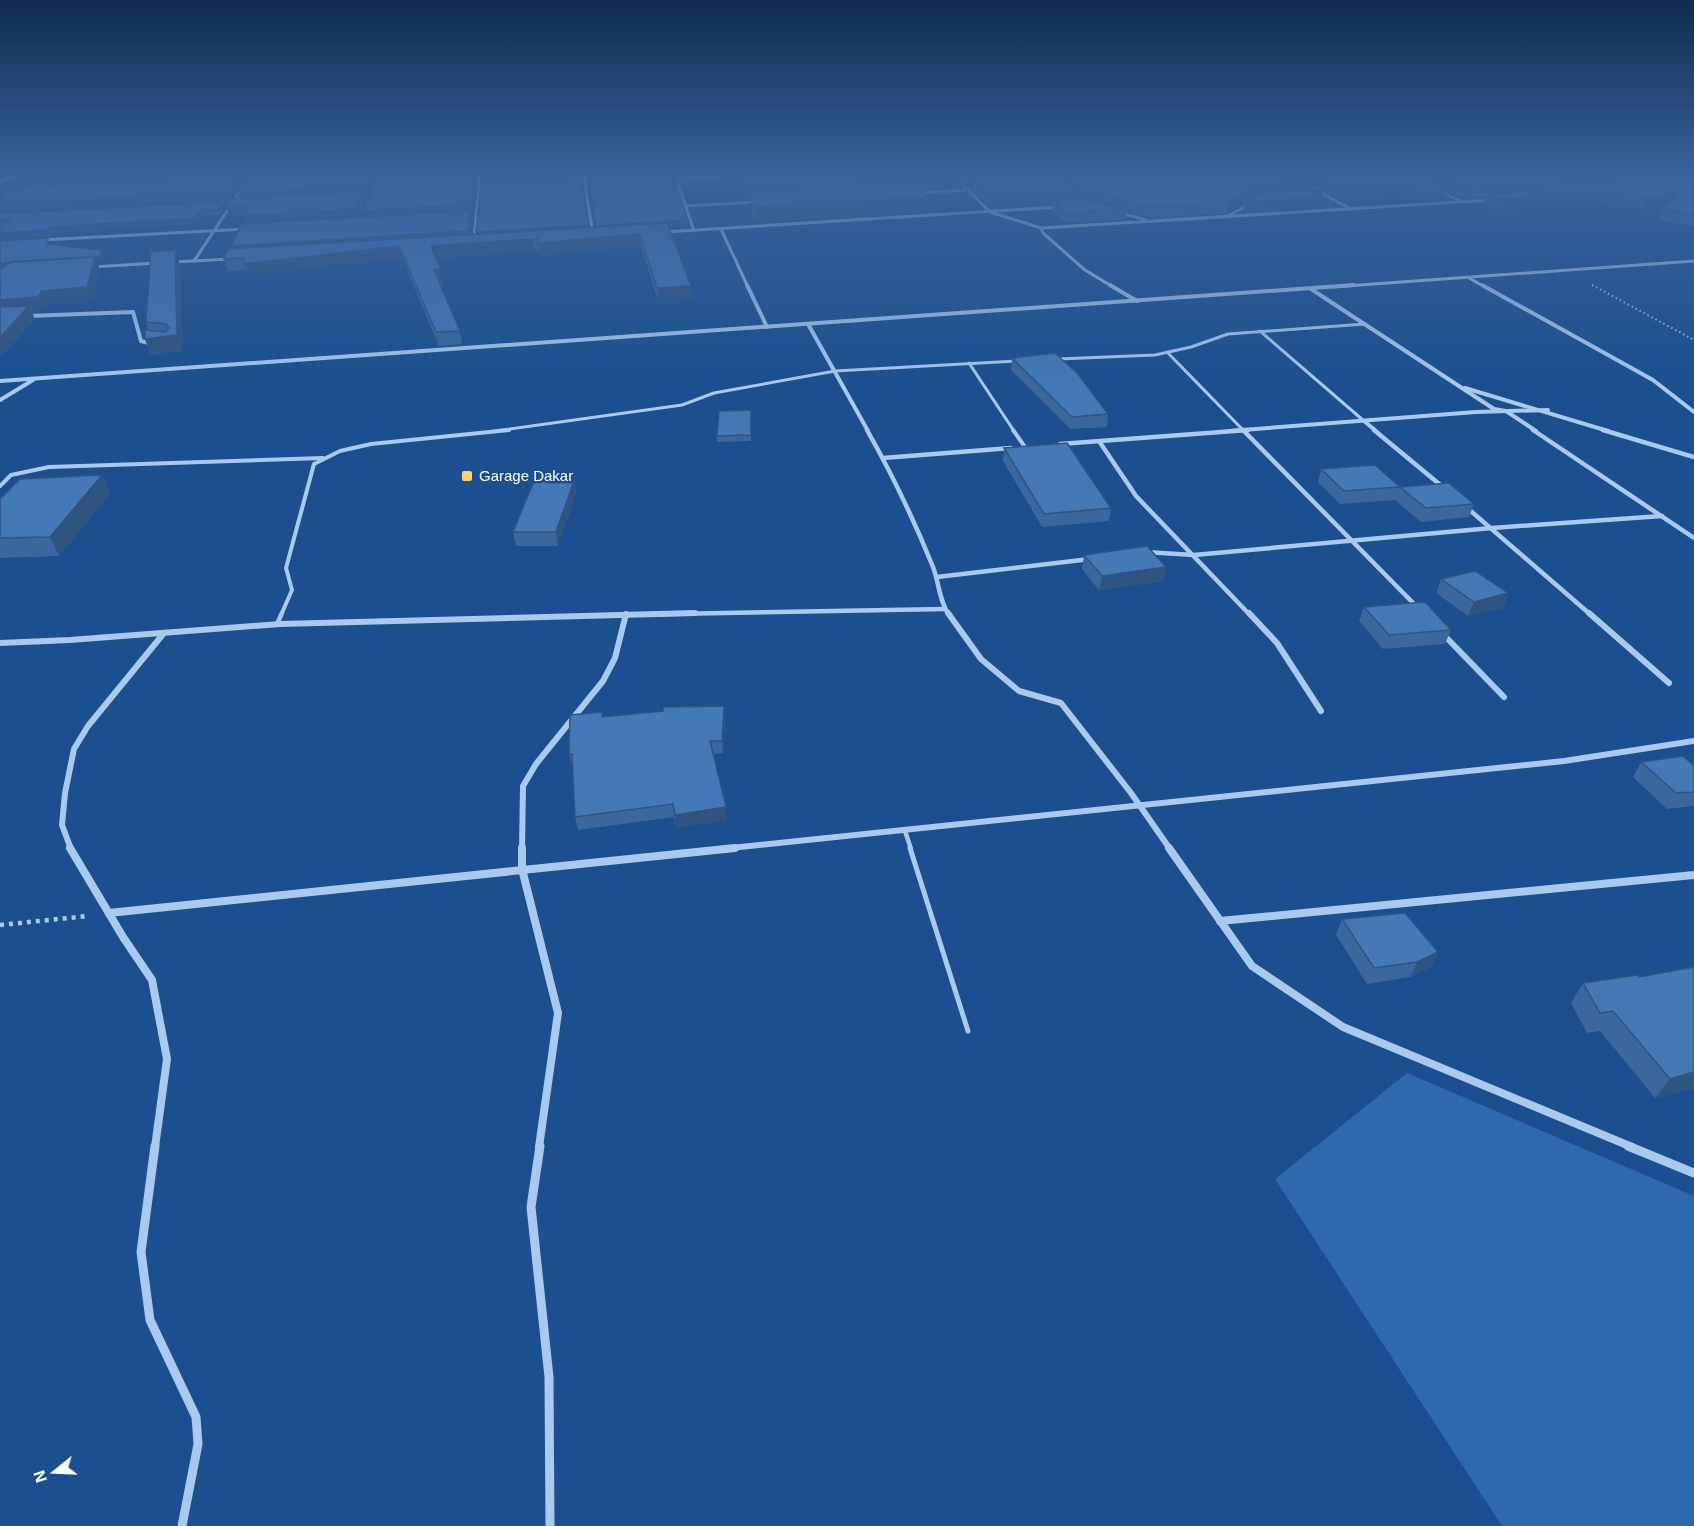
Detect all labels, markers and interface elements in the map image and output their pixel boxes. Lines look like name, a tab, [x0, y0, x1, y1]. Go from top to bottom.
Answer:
place label: Garage Dakar	[479, 467, 573, 484]
marker: Garage Dakar	[460, 469, 474, 483]
north arrow	[24, 1442, 84, 1502]
text: N	[30, 1468, 50, 1485]

